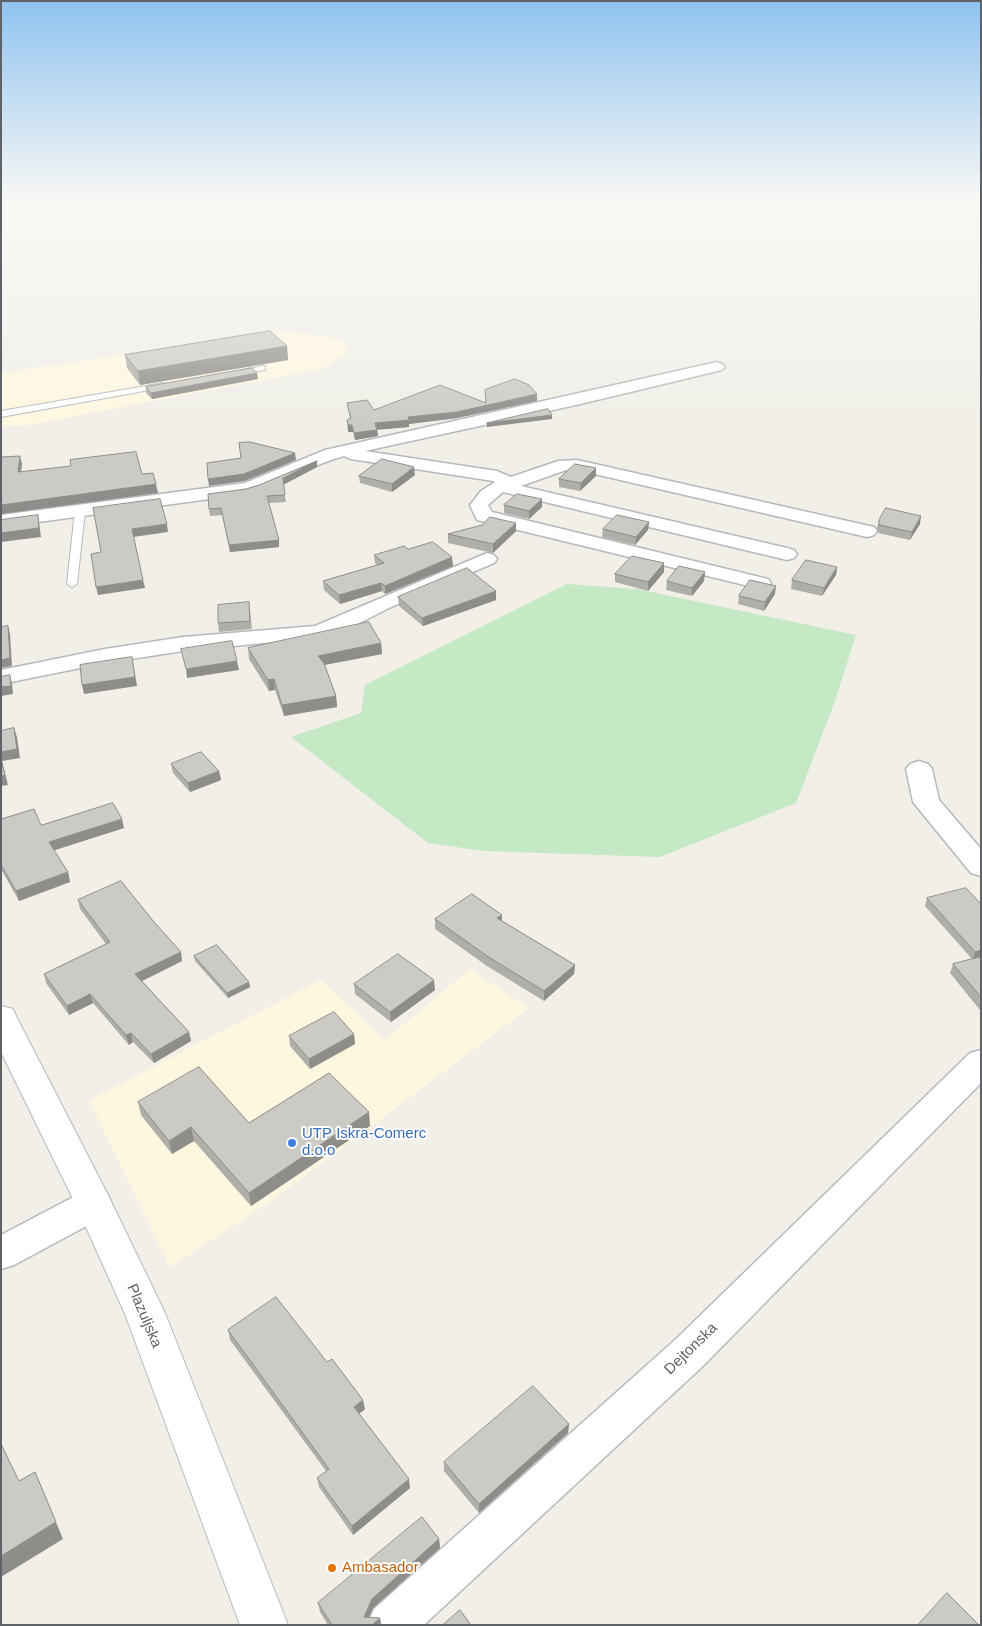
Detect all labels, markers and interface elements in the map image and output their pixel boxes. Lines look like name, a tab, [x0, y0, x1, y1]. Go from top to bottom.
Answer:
place label: UTP Iskra-Comerc d.o.o	[302, 1125, 426, 1160]
marker: UTP Iskra-Comerc d.o.o	[286, 1137, 298, 1149]
street label: Plazuljska	[123, 1281, 165, 1351]
street label: Dejtonska	[661, 1319, 721, 1379]
place label: Ambasador	[342, 1559, 419, 1577]
marker: Ambasador	[326, 1562, 338, 1574]

